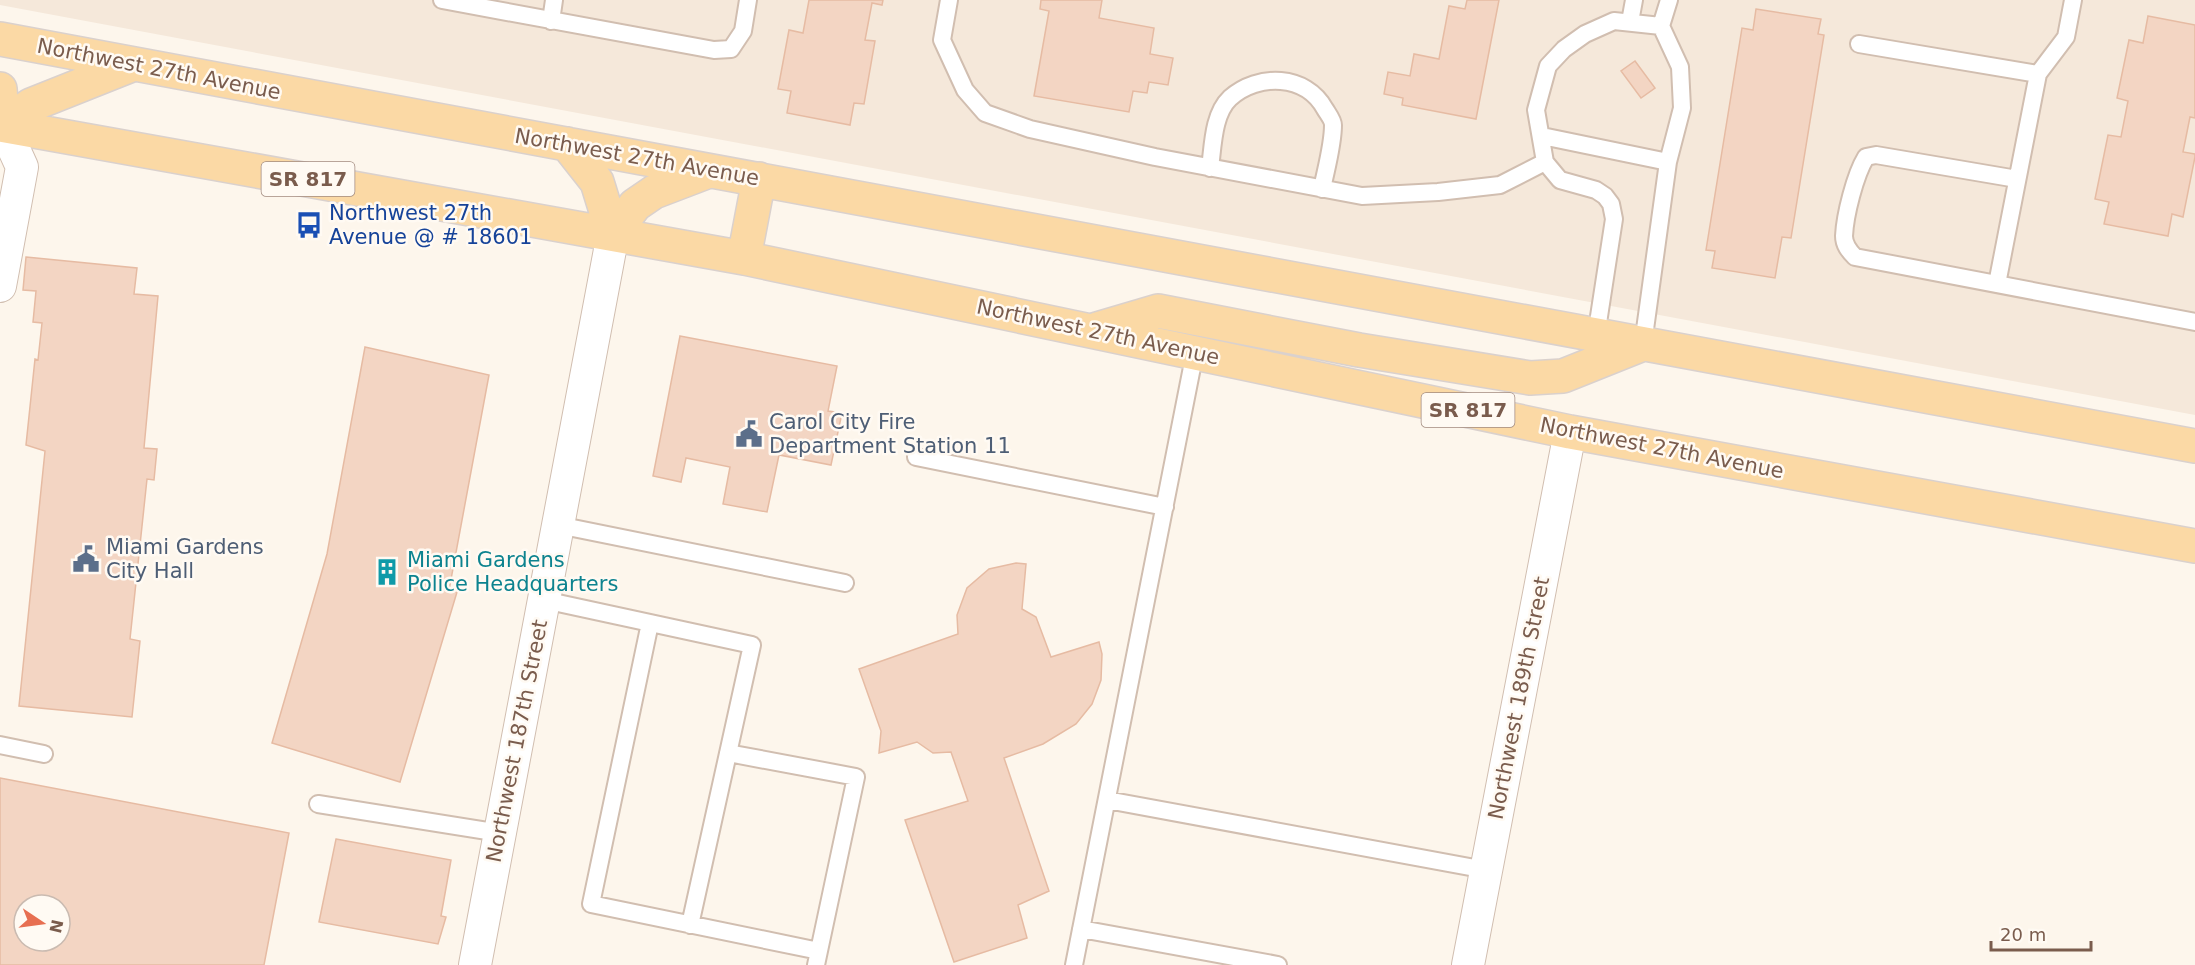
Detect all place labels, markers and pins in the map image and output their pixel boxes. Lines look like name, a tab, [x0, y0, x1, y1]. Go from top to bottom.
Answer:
place label: Northwest 27th Avenue @ # 18601	[329, 201, 532, 249]
bus stop icon: Northwest 27th Avenue @ # 18601	[294, 210, 324, 240]
place label: Carol City Fire Department Station 11	[769, 410, 1011, 458]
public building icon: Carol City Fire Department Station 11	[734, 419, 764, 449]
place label: Miami Gardens City Hall	[106, 535, 264, 583]
public building icon: Miami Gardens City Hall	[71, 544, 101, 574]
place label: Miami Gardens Police Headquarters	[407, 548, 618, 596]
building icon: Miami Gardens Police Headquarters	[372, 557, 402, 587]

